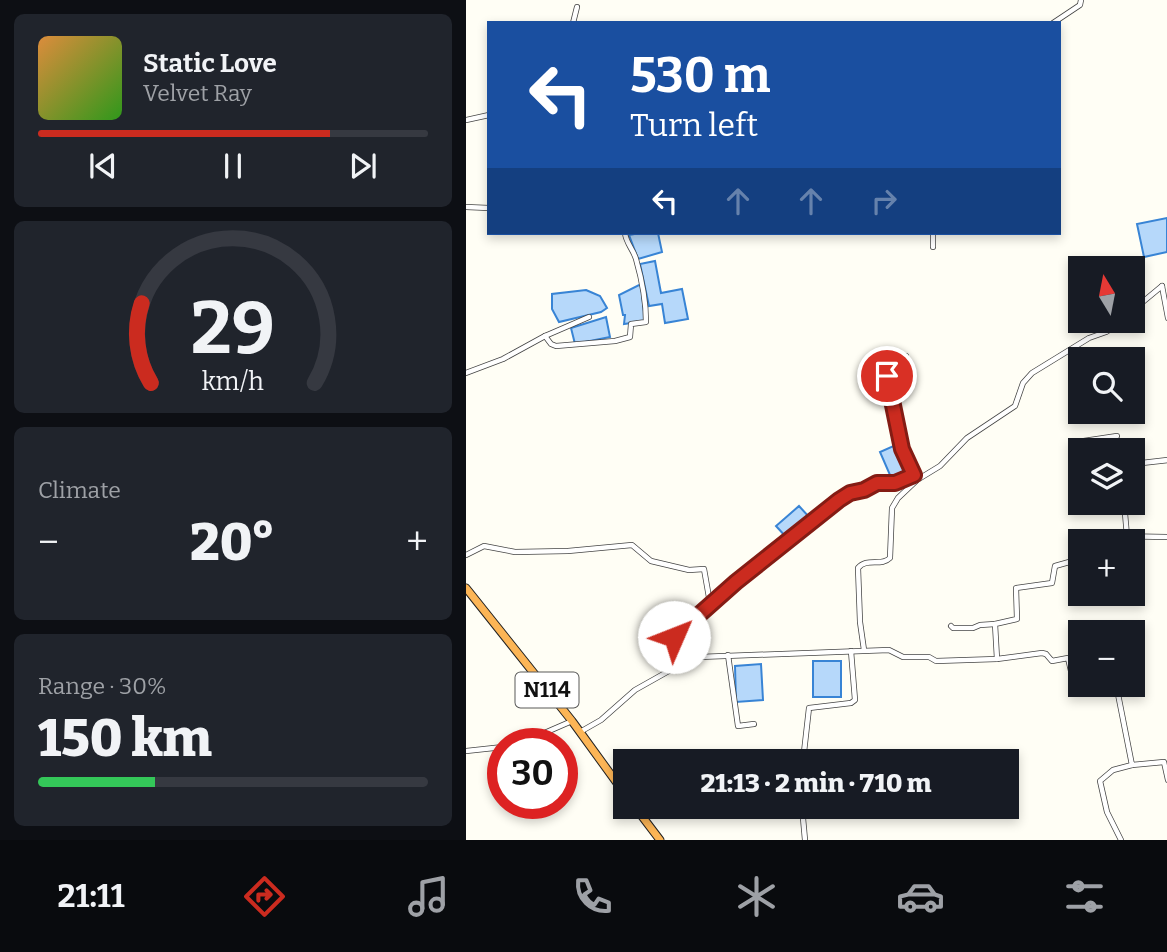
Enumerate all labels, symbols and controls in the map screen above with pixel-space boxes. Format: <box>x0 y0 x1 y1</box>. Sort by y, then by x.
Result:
text: 530 m <box>630 46 770 105</box>
text: Static Love <box>143 48 277 79</box>
icon: left <box>515 49 606 140</box>
text: Velvet Ray <box>143 79 252 107</box>
text: Turn left <box>630 106 758 144</box>
icon: previous <box>84 147 122 185</box>
icon: pause <box>214 147 252 185</box>
icon: next <box>344 147 382 185</box>
icon: left <box>646 182 684 220</box>
icon: ahead <box>719 182 757 220</box>
icon: ahead <box>792 182 830 220</box>
icon: right <box>865 182 903 220</box>
north arrow <box>1068 256 1145 332</box>
map controls <box>1068 256 1145 697</box>
text: 29 <box>191 285 275 372</box>
pin <box>857 346 917 406</box>
button: search <box>1068 347 1145 424</box>
icon: arrive <box>868 357 906 395</box>
text: km/h <box>202 367 264 397</box>
button: layers <box>1068 438 1145 515</box>
text: Climate <box>38 476 121 504</box>
text: 20° <box>190 511 275 574</box>
text: − <box>38 519 59 565</box>
text: + <box>406 519 428 565</box>
button: + <box>1068 529 1145 606</box>
position arrow <box>637 600 711 674</box>
button: − <box>1068 620 1145 697</box>
text: Range · 30% <box>38 672 166 700</box>
road number: N114 <box>516 672 578 708</box>
text: 150 km <box>38 707 212 770</box>
speed limit sign: 30 <box>487 728 578 819</box>
text: 21:13 · 2 min · 710 m <box>700 768 932 799</box>
icon: directions <box>240 872 289 921</box>
icon: music <box>404 872 453 921</box>
icon: phone <box>568 872 617 921</box>
icon: climate <box>732 872 781 921</box>
icon: car <box>896 872 945 921</box>
icon: filters <box>1060 872 1109 921</box>
text: 21:11 <box>58 877 125 915</box>

